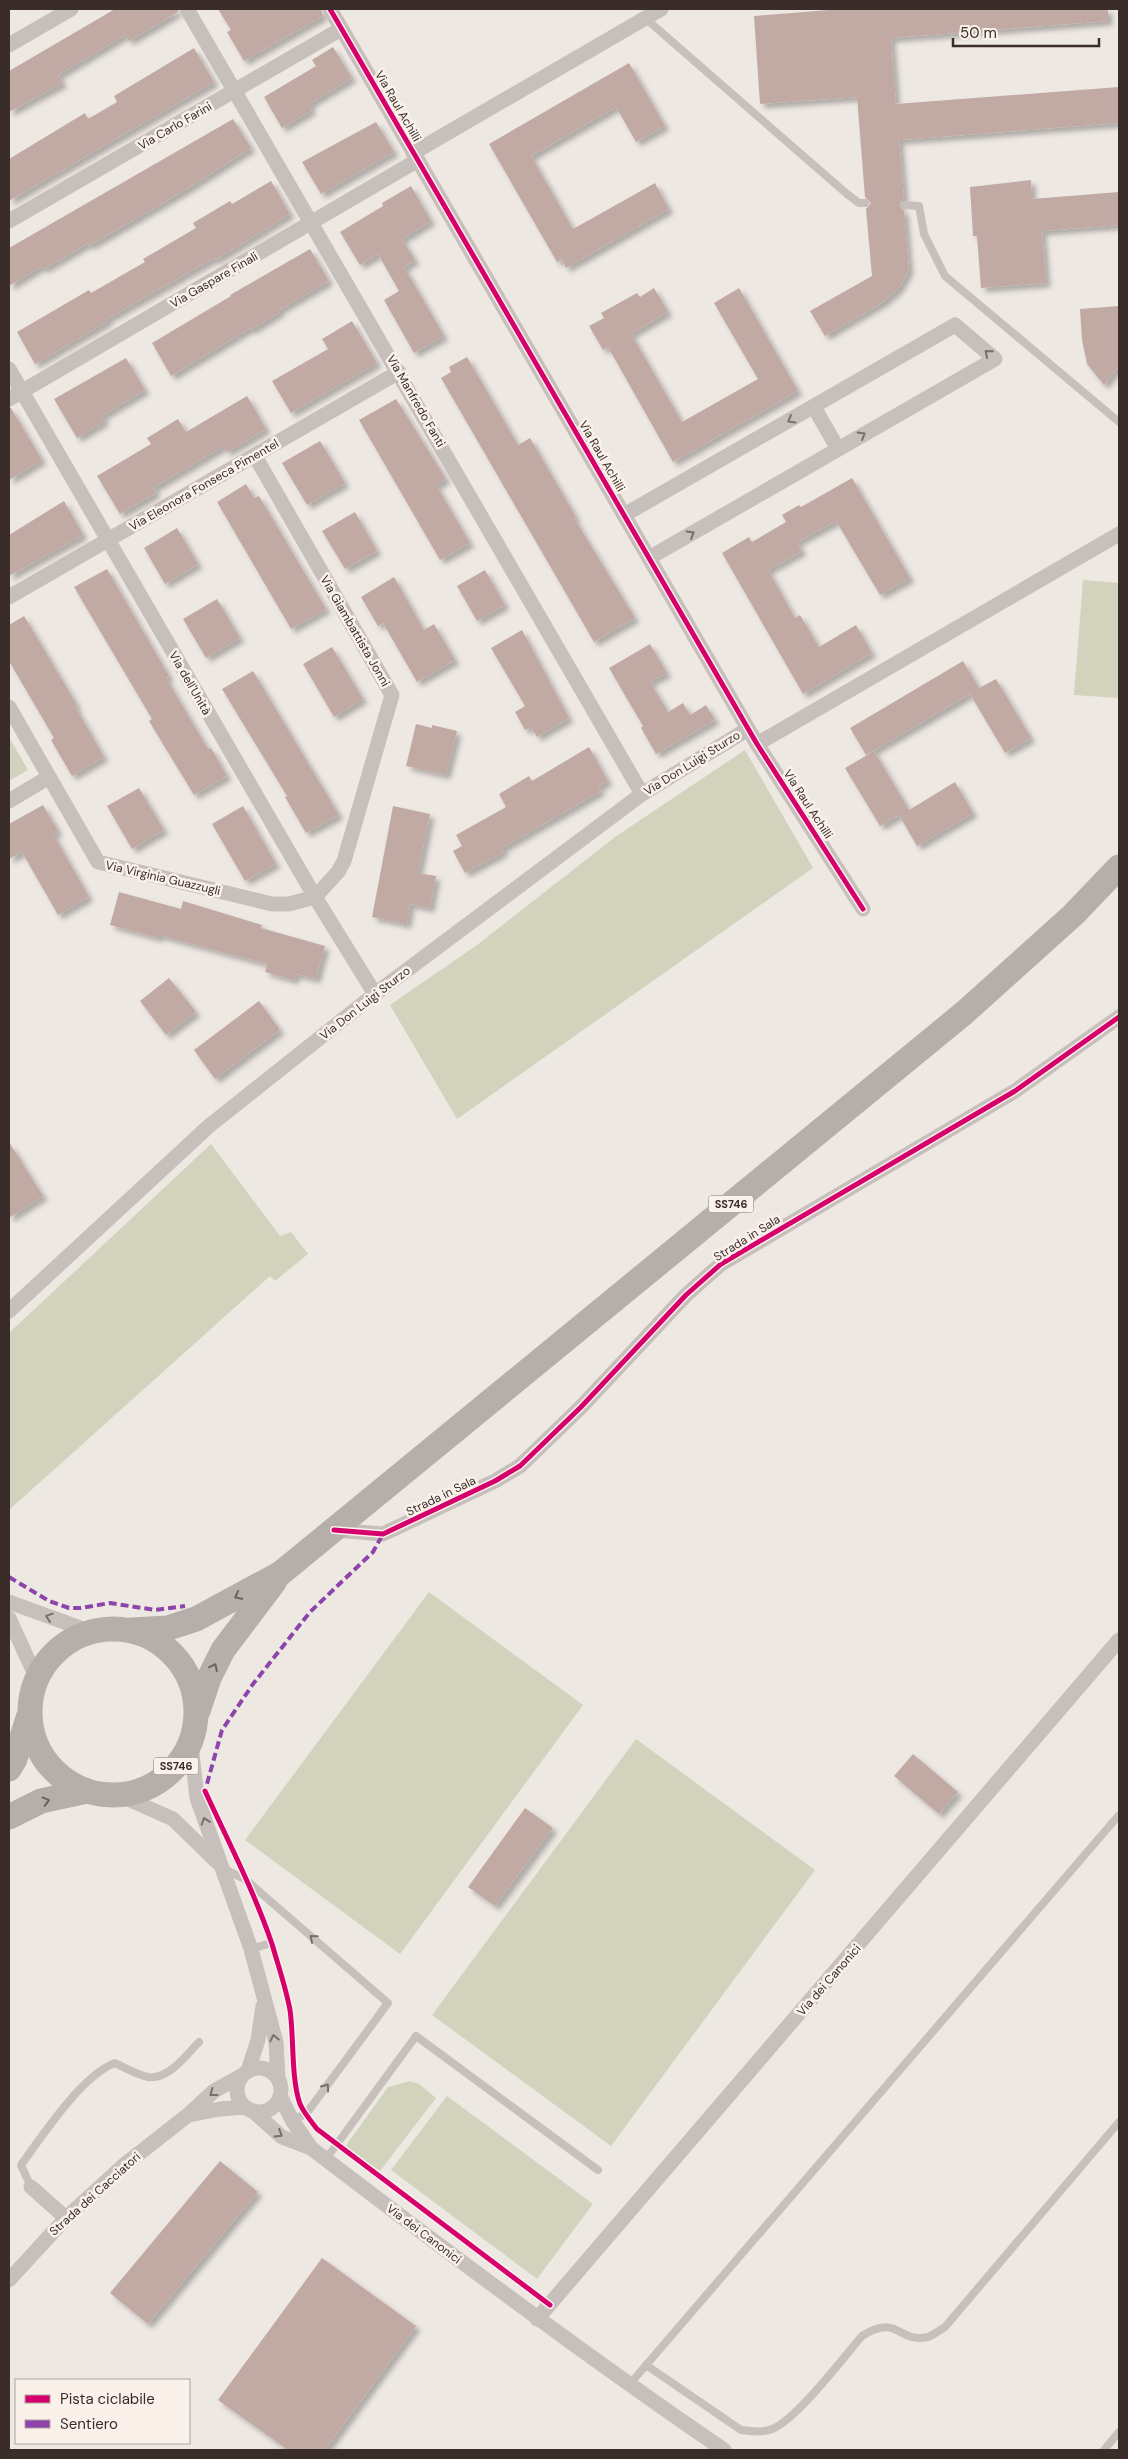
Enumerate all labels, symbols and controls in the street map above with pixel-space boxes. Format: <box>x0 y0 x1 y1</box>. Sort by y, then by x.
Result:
scale bar <box>953 15 1099 47</box>
text: 50 m <box>960 23 997 43</box>
street label: Via Raul Achilli <box>371 68 425 144</box>
street label: Via Carlo Farini <box>135 98 215 154</box>
street label: Via Gaspare Finali <box>167 248 261 312</box>
one-way arrow <box>985 350 994 359</box>
street label: Via Manfredo Fanti <box>383 352 449 450</box>
one-way arrow <box>788 413 797 423</box>
street label: Via Raul Achilli <box>575 418 629 494</box>
one-way arrow <box>857 432 866 442</box>
street label: Via Eleonora Fonseca Pimentel <box>126 436 282 534</box>
one-way arrow <box>686 530 695 540</box>
street label: Via Giambattista Jonni <box>317 572 393 690</box>
street label: Via dell'Unità <box>165 648 215 718</box>
street label: Via Don Luigi Sturzo <box>641 727 743 799</box>
street label: Via Raul Achilli <box>780 766 836 842</box>
street label: Via Virginia Guazzugli <box>104 857 222 899</box>
street label: Via Don Luigi Sturzo <box>317 963 413 1043</box>
road number: SS746 <box>708 1196 754 1212</box>
street label: Strada in Sala <box>711 1211 783 1265</box>
street label: Strada in Sala <box>404 1472 478 1520</box>
one-way arrow <box>234 1590 243 1600</box>
one-way arrow <box>45 1613 53 1623</box>
one-way arrow <box>208 1664 218 1673</box>
road number: SS746 <box>154 1758 198 1774</box>
one-way arrow <box>42 1796 50 1806</box>
one-way arrow <box>201 1817 211 1825</box>
one-way arrow <box>309 1934 318 1943</box>
street label: Via dei Canonici <box>794 1941 865 2019</box>
one-way arrow <box>269 2033 280 2042</box>
one-way arrow <box>320 2083 329 2093</box>
one-way arrow <box>210 2088 219 2096</box>
one-way arrow <box>273 2128 283 2137</box>
street label: Strada dei Cacciatori <box>46 2149 144 2239</box>
street label: Via dei Canonici <box>383 2201 465 2267</box>
legend <box>15 2379 190 2444</box>
text: Pista ciclabile <box>60 2389 155 2409</box>
text: Sentiero <box>60 2414 118 2434</box>

